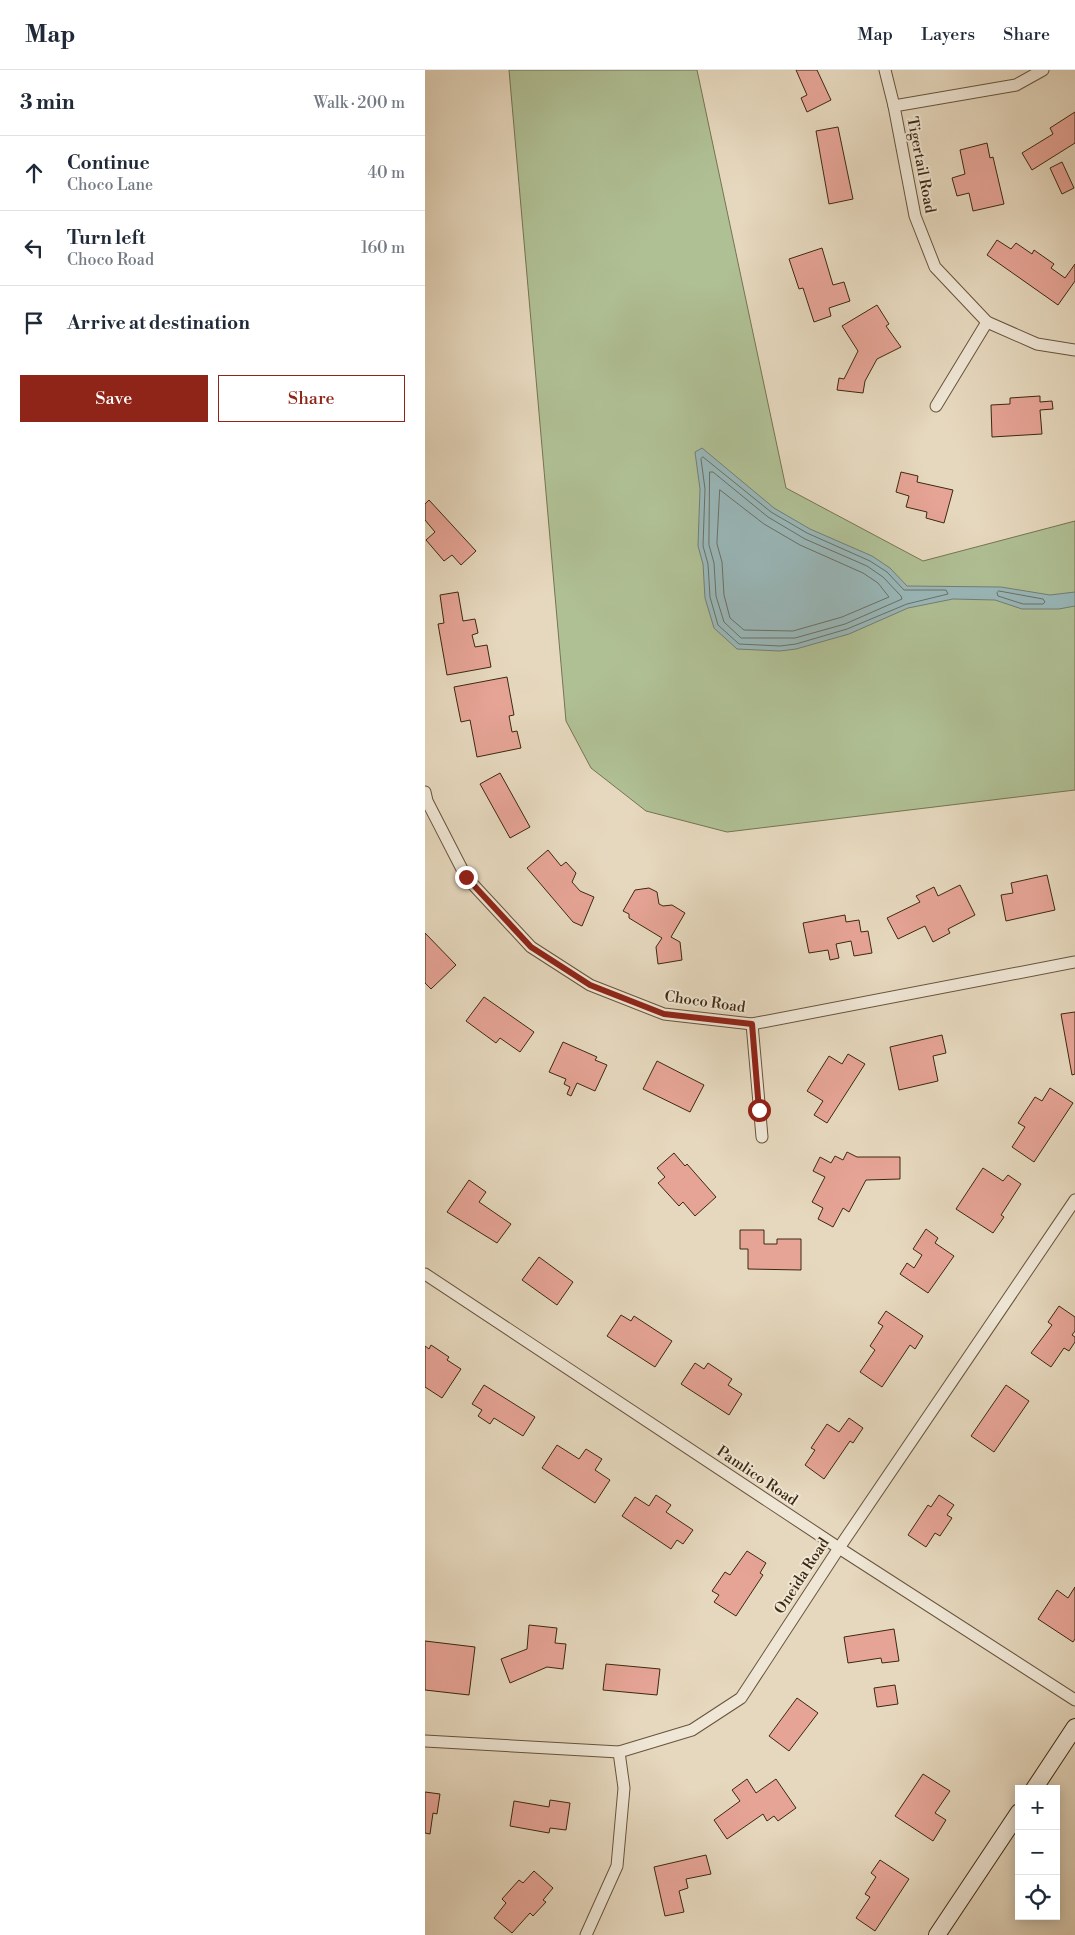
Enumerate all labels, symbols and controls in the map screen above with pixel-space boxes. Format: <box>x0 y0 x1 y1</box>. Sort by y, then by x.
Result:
text: Map <box>25 20 75 50</box>
text: Map <box>858 23 893 46</box>
text: Layers <box>921 23 975 46</box>
text: Share <box>1003 23 1050 46</box>
text: 3 min <box>20 90 75 116</box>
text: Walk · 200 m <box>313 93 405 113</box>
street label: Tigertail Road <box>902 115 940 215</box>
text: Continue <box>67 151 150 175</box>
icon: ahead <box>20 159 48 187</box>
text: 40 m <box>368 163 405 183</box>
text: Choco Lane <box>67 175 153 195</box>
text: Turn left <box>67 226 146 250</box>
icon: left <box>20 234 48 262</box>
text: 160 m <box>361 238 405 258</box>
text: Choco Road <box>67 250 154 270</box>
icon: arrive <box>20 309 48 337</box>
text: Arrive at destination <box>67 311 250 335</box>
button: Save <box>20 375 208 422</box>
button: Share <box>218 375 405 422</box>
route end <box>455 866 478 889</box>
street label: Choco Road <box>663 987 747 1017</box>
route start <box>748 1099 771 1122</box>
street label: Pamlico Road <box>713 1442 801 1510</box>
street label: Oneida Road <box>770 1534 834 1618</box>
map controls <box>1015 1785 1060 1920</box>
button: + <box>1015 1785 1060 1830</box>
button: − <box>1015 1830 1060 1875</box>
button: locate <box>1015 1875 1060 1920</box>

